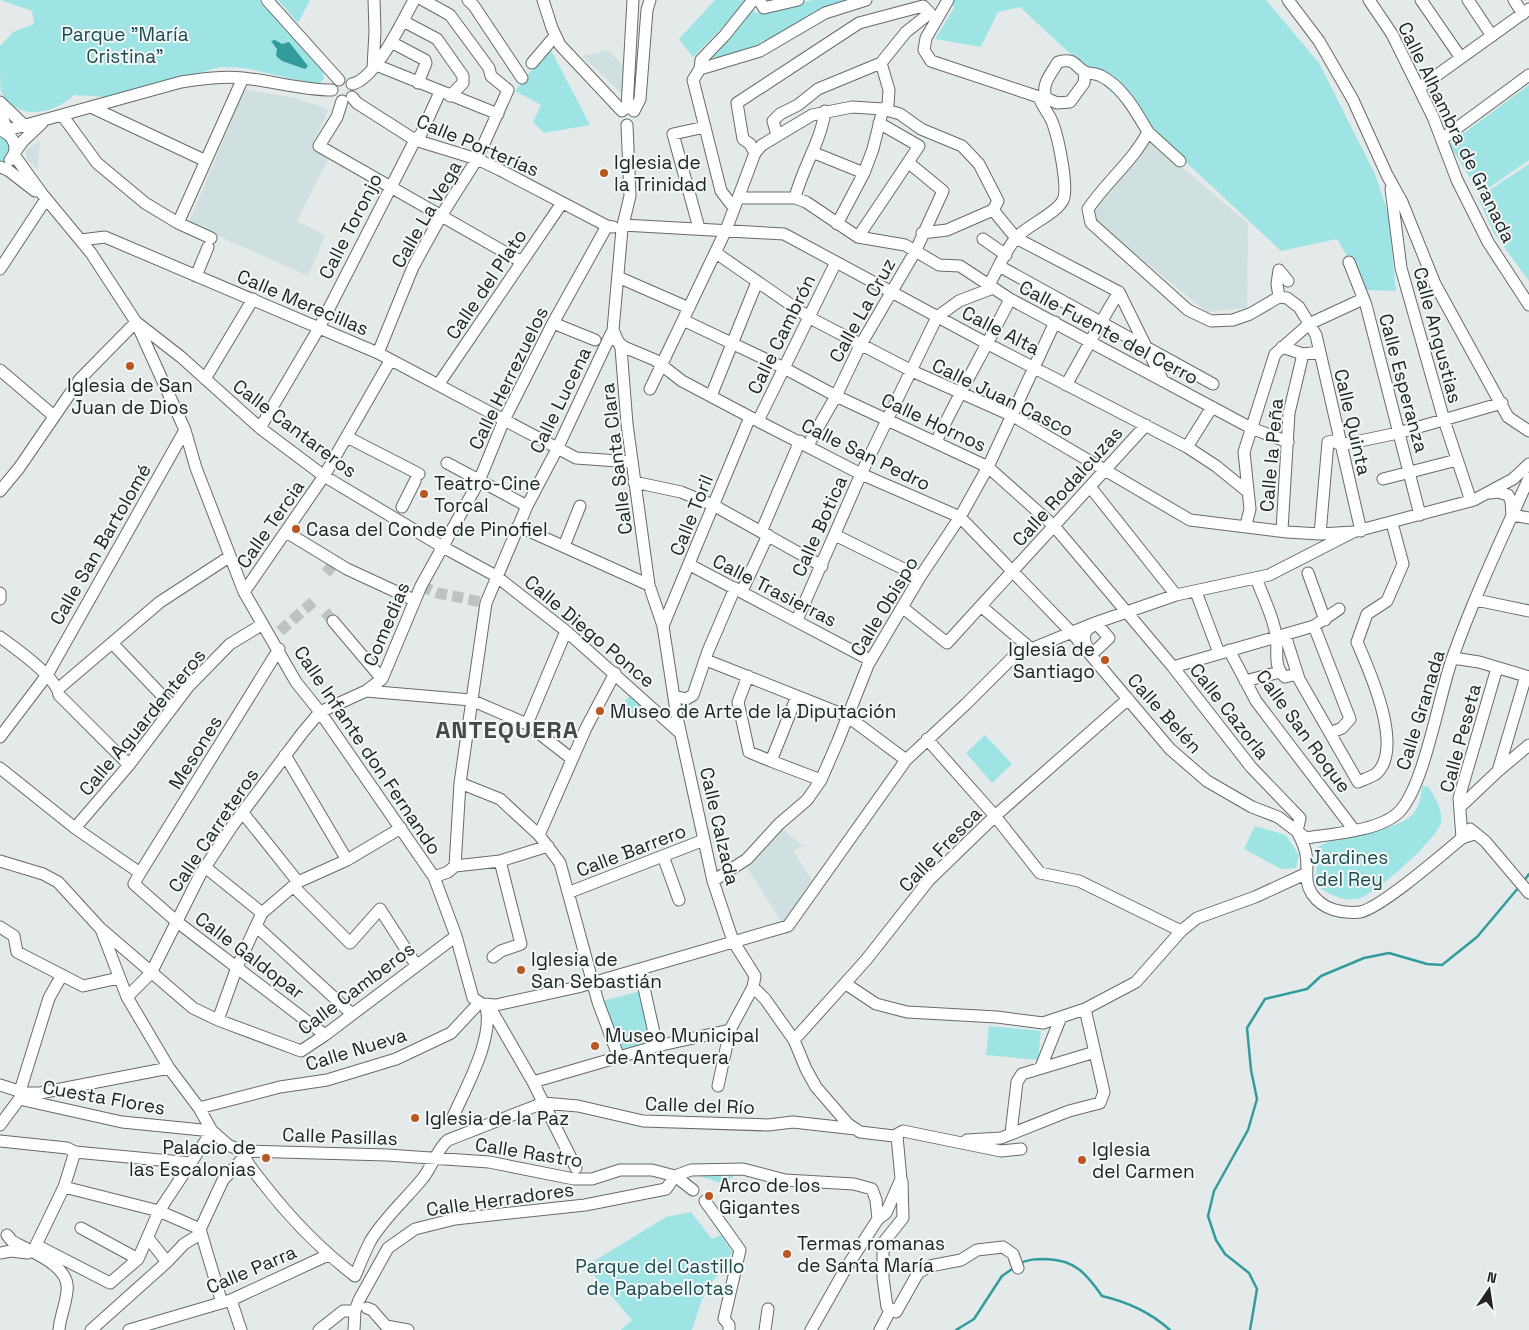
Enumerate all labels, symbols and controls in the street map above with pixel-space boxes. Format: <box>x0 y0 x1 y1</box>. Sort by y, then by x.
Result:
street label: Calle Alhambra de Granada <box>1392 18 1521 247</box>
park label: Parque "María Cristina" <box>61 22 189 69</box>
street label: Calle Porterías <box>413 108 543 183</box>
place label: Iglesia de la Trinidad <box>614 150 707 197</box>
street label: Calle La Vega <box>386 156 467 272</box>
marker: Iglesia de la Trinidad <box>598 167 610 179</box>
street label: Calle Toronjo <box>313 169 388 283</box>
street label: Calle del Plato <box>440 224 533 344</box>
street label: Calle La Cruz <box>823 254 901 367</box>
street label: Calle Merecillas <box>233 264 372 341</box>
street label: Calle Angustias <box>1407 264 1468 406</box>
street label: Calle Cambrón <box>742 270 821 398</box>
street label: Calle Fuente del Cerro <box>1015 275 1203 390</box>
street label: Calle Alta <box>957 300 1044 361</box>
street label: Calle Herrezuelos <box>463 302 554 454</box>
street label: Calle Esperanza <box>1373 311 1434 455</box>
street label: Calle Lucena <box>524 343 597 458</box>
street label: Calle Juan Casco <box>928 352 1078 443</box>
marker: Iglesia de San Juan de Dios <box>124 360 136 372</box>
street label: Calle Quinta <box>1328 366 1377 478</box>
place label: Iglesia de San Juan de Dios <box>67 373 193 420</box>
street label: Calle Cantareros <box>228 373 362 483</box>
street label: Calle Santa Clara <box>595 382 638 536</box>
street label: Calle Hornos <box>877 387 990 458</box>
street label: Calle la Peña <box>1254 397 1289 513</box>
street label: Calle San Pedro <box>797 412 935 497</box>
street label: Calle Rodalcuzas <box>1007 421 1128 552</box>
street label: Calle San Bartolomé <box>44 459 157 629</box>
place label: Teatro-Cine Torcal <box>434 471 541 518</box>
street label: Calle Toril <box>664 471 719 560</box>
street label: Calle Botica <box>786 472 853 581</box>
street label: Calle Tercia <box>231 475 310 573</box>
marker: Teatro-Cine Torcal <box>418 488 430 500</box>
place label: Casa del Conde de Pinofiel <box>306 517 548 542</box>
marker: Casa del Conde de Pinofiel <box>290 523 302 535</box>
street label: Calle Trasierras <box>708 548 841 633</box>
street label: Calle Obispo <box>845 552 924 661</box>
street label: Calle Diego Ponce <box>519 569 660 693</box>
street label: Comedias <box>358 578 415 670</box>
place label: Iglesia de Santiago <box>1008 637 1095 684</box>
street label: Calle Infante don Fernando <box>288 641 447 860</box>
street label: Calle Aguardenteros <box>73 643 211 801</box>
street label: Calle Granada <box>1390 647 1451 773</box>
marker: Iglesia de Santiago <box>1099 654 1111 666</box>
street label: Calle Cazorla <box>1184 658 1275 765</box>
street label: Calle San Roque <box>1250 665 1357 798</box>
street label: Calle Belén <box>1122 668 1207 759</box>
street label: Calle Peseta <box>1434 681 1487 795</box>
place label: Museo de Arte de la Diputación <box>610 699 896 724</box>
marker: Museo de Arte de la Diputación <box>594 705 606 717</box>
street label: Mesones <box>163 711 228 794</box>
district label: ANTEQUERA <box>435 714 579 745</box>
street label: Calle Carreteros <box>163 763 264 897</box>
street label: Calle Calzada <box>694 765 745 887</box>
street label: Calle Fresca <box>893 801 987 897</box>
street label: Calle Barrero <box>573 818 690 883</box>
park label: Jardines del Rey <box>1310 845 1388 892</box>
street label: Calle Galdopar <box>190 906 310 1005</box>
street label: Calle Camberos <box>293 936 420 1041</box>
place label: Iglesia de San Sebastián <box>531 947 662 994</box>
marker: Iglesia de San Sebastián <box>515 964 527 976</box>
street label: Calle Nueva <box>303 1022 410 1077</box>
place label: Museo Municipal de Antequera <box>605 1023 759 1070</box>
marker: Museo Municipal de Antequera <box>589 1040 601 1052</box>
street label: Cuesta Flores <box>41 1074 167 1121</box>
street label: Calle del Río <box>645 1091 755 1120</box>
place label: Iglesia de la Paz <box>425 1106 569 1131</box>
marker: Iglesia de la Paz <box>409 1112 421 1124</box>
street label: Calle Pasillas <box>282 1122 398 1151</box>
street label: Calle Rastro <box>473 1132 584 1173</box>
place label: Palacio de las Escalonias <box>129 1135 256 1182</box>
place label: Iglesia del Carmen <box>1092 1137 1195 1184</box>
marker: Palacio de las Escalonias <box>260 1152 272 1164</box>
marker: Iglesia del Carmen <box>1076 1154 1088 1166</box>
place label: Arco de los Gigantes <box>719 1173 821 1220</box>
street label: Calle Herradores <box>425 1177 576 1222</box>
marker: Arco de los Gigantes <box>703 1190 715 1202</box>
place label: Termas romanas de Santa María <box>797 1231 945 1278</box>
street label: Calle Parra <box>202 1239 300 1300</box>
marker: Termas romanas de Santa María <box>781 1248 793 1260</box>
park label: Parque del Castillo de Papabellotas <box>575 1254 745 1301</box>
north arrow <box>1464 1265 1514 1315</box>
text: N <box>1485 1268 1499 1287</box>

